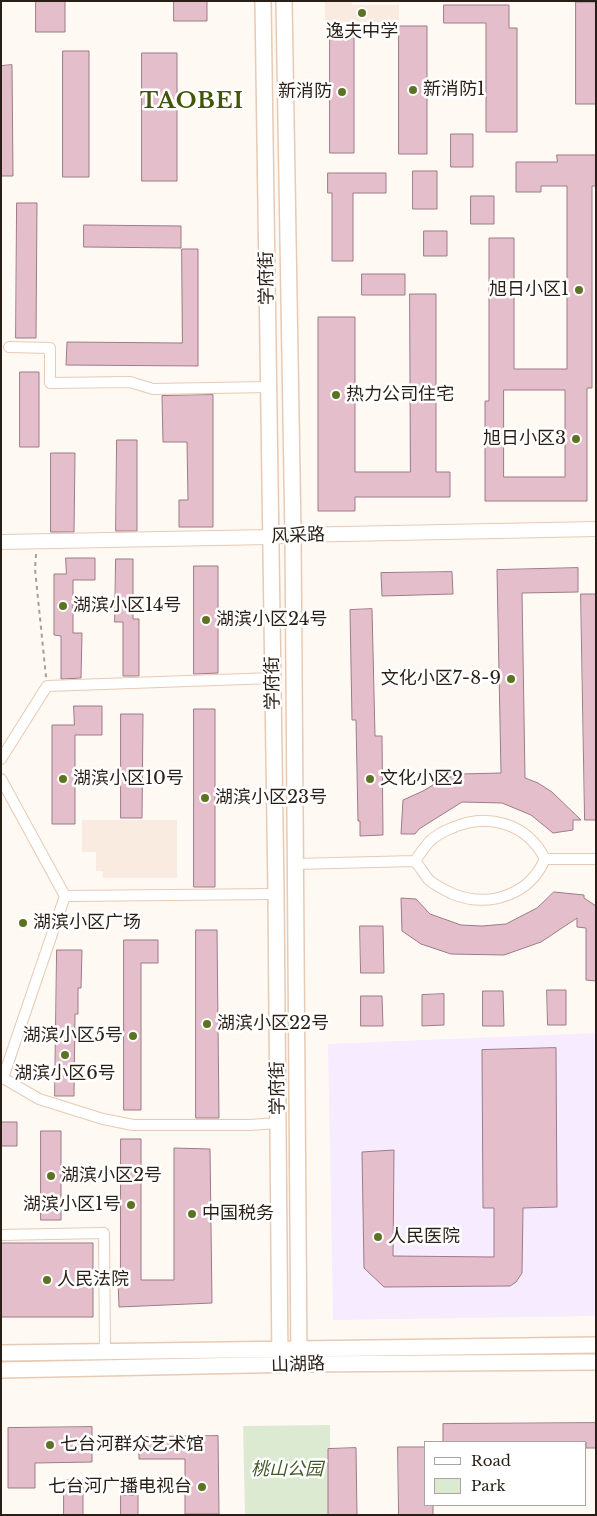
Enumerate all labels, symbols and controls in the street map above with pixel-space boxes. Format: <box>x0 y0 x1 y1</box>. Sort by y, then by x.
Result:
marker: 逸夫中学 <box>356 7 368 19</box>
place label: 逸夫中学 <box>326 21 398 43</box>
place label: 新消防1 <box>423 79 485 101</box>
place label: 新消防 <box>278 81 332 103</box>
marker: 新消防1 <box>407 84 419 96</box>
marker: 新消防 <box>336 86 348 98</box>
district label: TAOBEI <box>139 89 245 115</box>
street label: 学府街 <box>256 251 278 305</box>
place label: 旭日小区1 <box>489 279 569 301</box>
marker: 旭日小区1 <box>573 284 585 296</box>
place label: 热力公司住宅 <box>346 384 454 406</box>
marker: 热力公司住宅 <box>330 389 342 401</box>
place label: 旭日小区3 <box>483 428 566 450</box>
marker: 旭日小区3 <box>570 433 582 445</box>
street label: 风采路 <box>271 524 325 548</box>
place label: 湖滨小区14号 <box>73 595 182 617</box>
marker: 湖滨小区14号 <box>57 600 69 612</box>
place label: 湖滨小区24号 <box>216 609 328 631</box>
marker: 湖滨小区24号 <box>200 614 212 626</box>
street label: 学府街 <box>262 656 284 710</box>
place label: 文化小区7-8-9 <box>381 668 501 690</box>
marker: 文化小区7-8-9 <box>505 673 517 685</box>
place label: 湖滨小区10号 <box>73 768 184 790</box>
place label: 文化小区2 <box>380 768 463 790</box>
marker: 湖滨小区10号 <box>57 773 69 785</box>
marker: 文化小区2 <box>364 773 376 785</box>
place label: 湖滨小区23号 <box>215 787 327 809</box>
marker: 湖滨小区23号 <box>199 792 211 804</box>
place label: 湖滨小区广场 <box>33 912 141 934</box>
marker: 湖滨小区广场 <box>17 917 29 929</box>
place label: 湖滨小区22号 <box>217 1013 329 1035</box>
marker: 湖滨小区22号 <box>201 1018 213 1030</box>
place label: 湖滨小区5号 <box>23 1025 123 1047</box>
marker: 湖滨小区5号 <box>127 1030 139 1042</box>
marker: 湖滨小区6号 <box>59 1049 71 1061</box>
street label: 学府街 <box>267 1061 289 1115</box>
place label: 湖滨小区6号 <box>14 1063 116 1085</box>
place label: 湖滨小区2号 <box>61 1165 162 1187</box>
marker: 湖滨小区2号 <box>45 1170 57 1182</box>
place label: 湖滨小区1号 <box>23 1194 121 1216</box>
marker: 湖滨小区1号 <box>125 1199 137 1211</box>
place label: 中国税务 <box>202 1203 274 1225</box>
marker: 中国税务 <box>186 1208 198 1220</box>
place label: 人民医院 <box>388 1226 460 1248</box>
marker: 人民医院 <box>372 1231 384 1243</box>
place label: 人民法院 <box>57 1269 129 1291</box>
marker: 人民法院 <box>41 1274 53 1286</box>
street label: 山湖路 <box>271 1353 325 1377</box>
place label: 七台河群众艺术馆 <box>60 1434 204 1456</box>
marker: 七台河群众艺术馆 <box>44 1439 56 1451</box>
legend <box>424 1441 587 1506</box>
text: Road <box>471 1451 511 1470</box>
park label: 桃山公园 <box>251 1459 323 1481</box>
place label: 七台河广播电视台 <box>48 1476 192 1498</box>
text: Park <box>471 1476 506 1495</box>
marker: 七台河广播电视台 <box>196 1481 208 1493</box>

